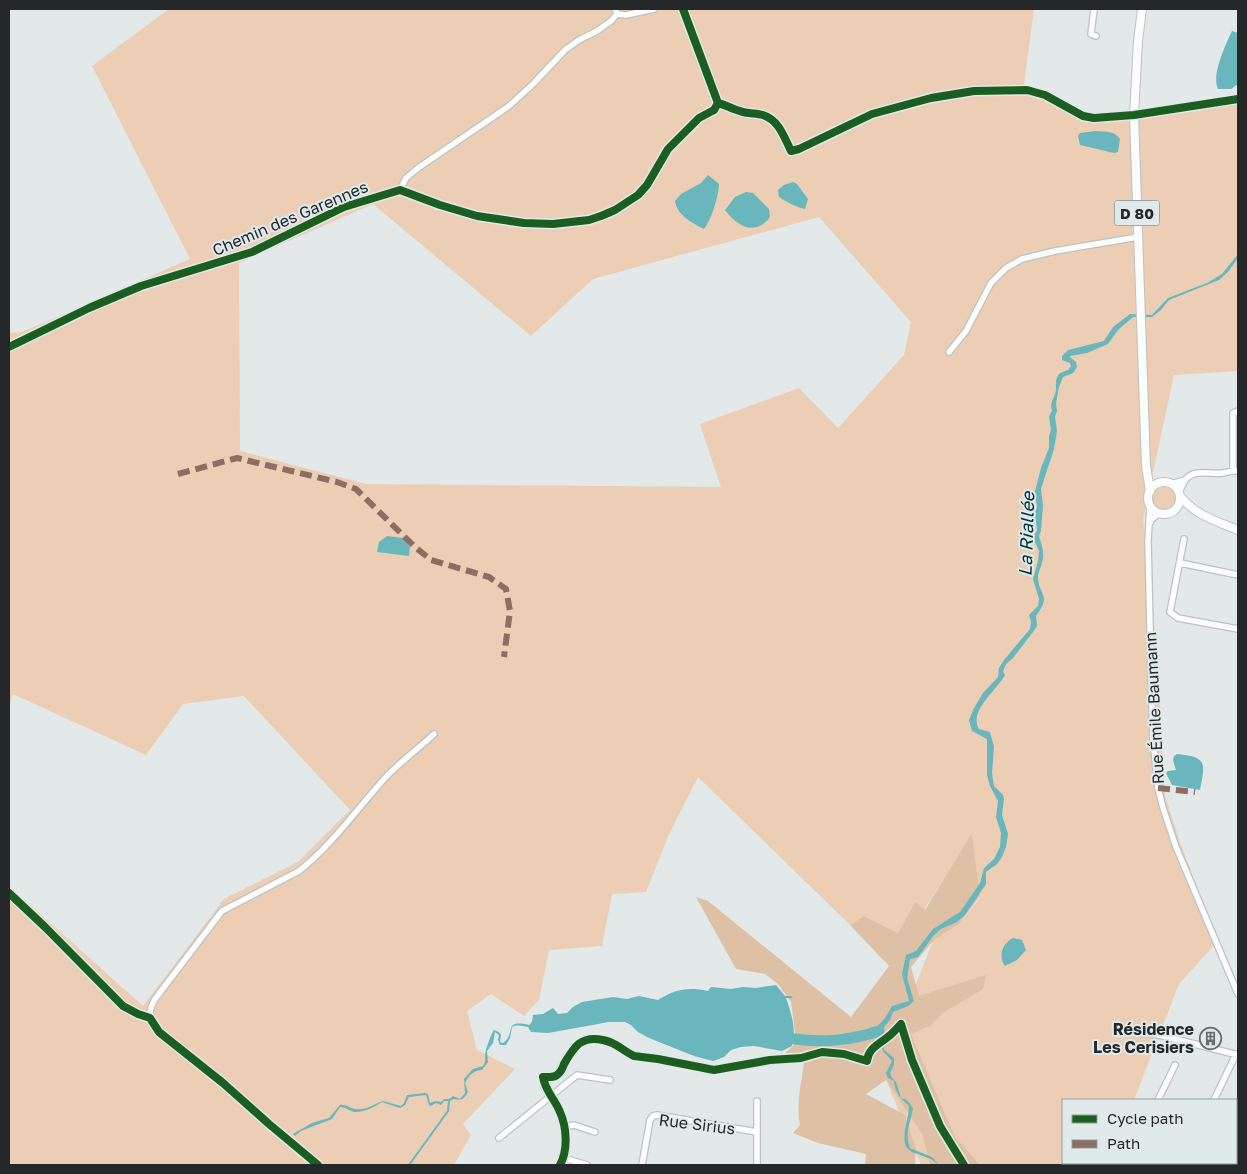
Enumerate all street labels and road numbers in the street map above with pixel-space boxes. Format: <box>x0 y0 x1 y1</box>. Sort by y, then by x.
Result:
street label: Chemin des Garennes <box>209 176 371 260</box>
road number: D 80 <box>1114 200 1160 226</box>
street label: Rue Émile Baumann <box>1140 631 1168 785</box>
street label: Rue Sirius <box>658 1109 736 1139</box>

